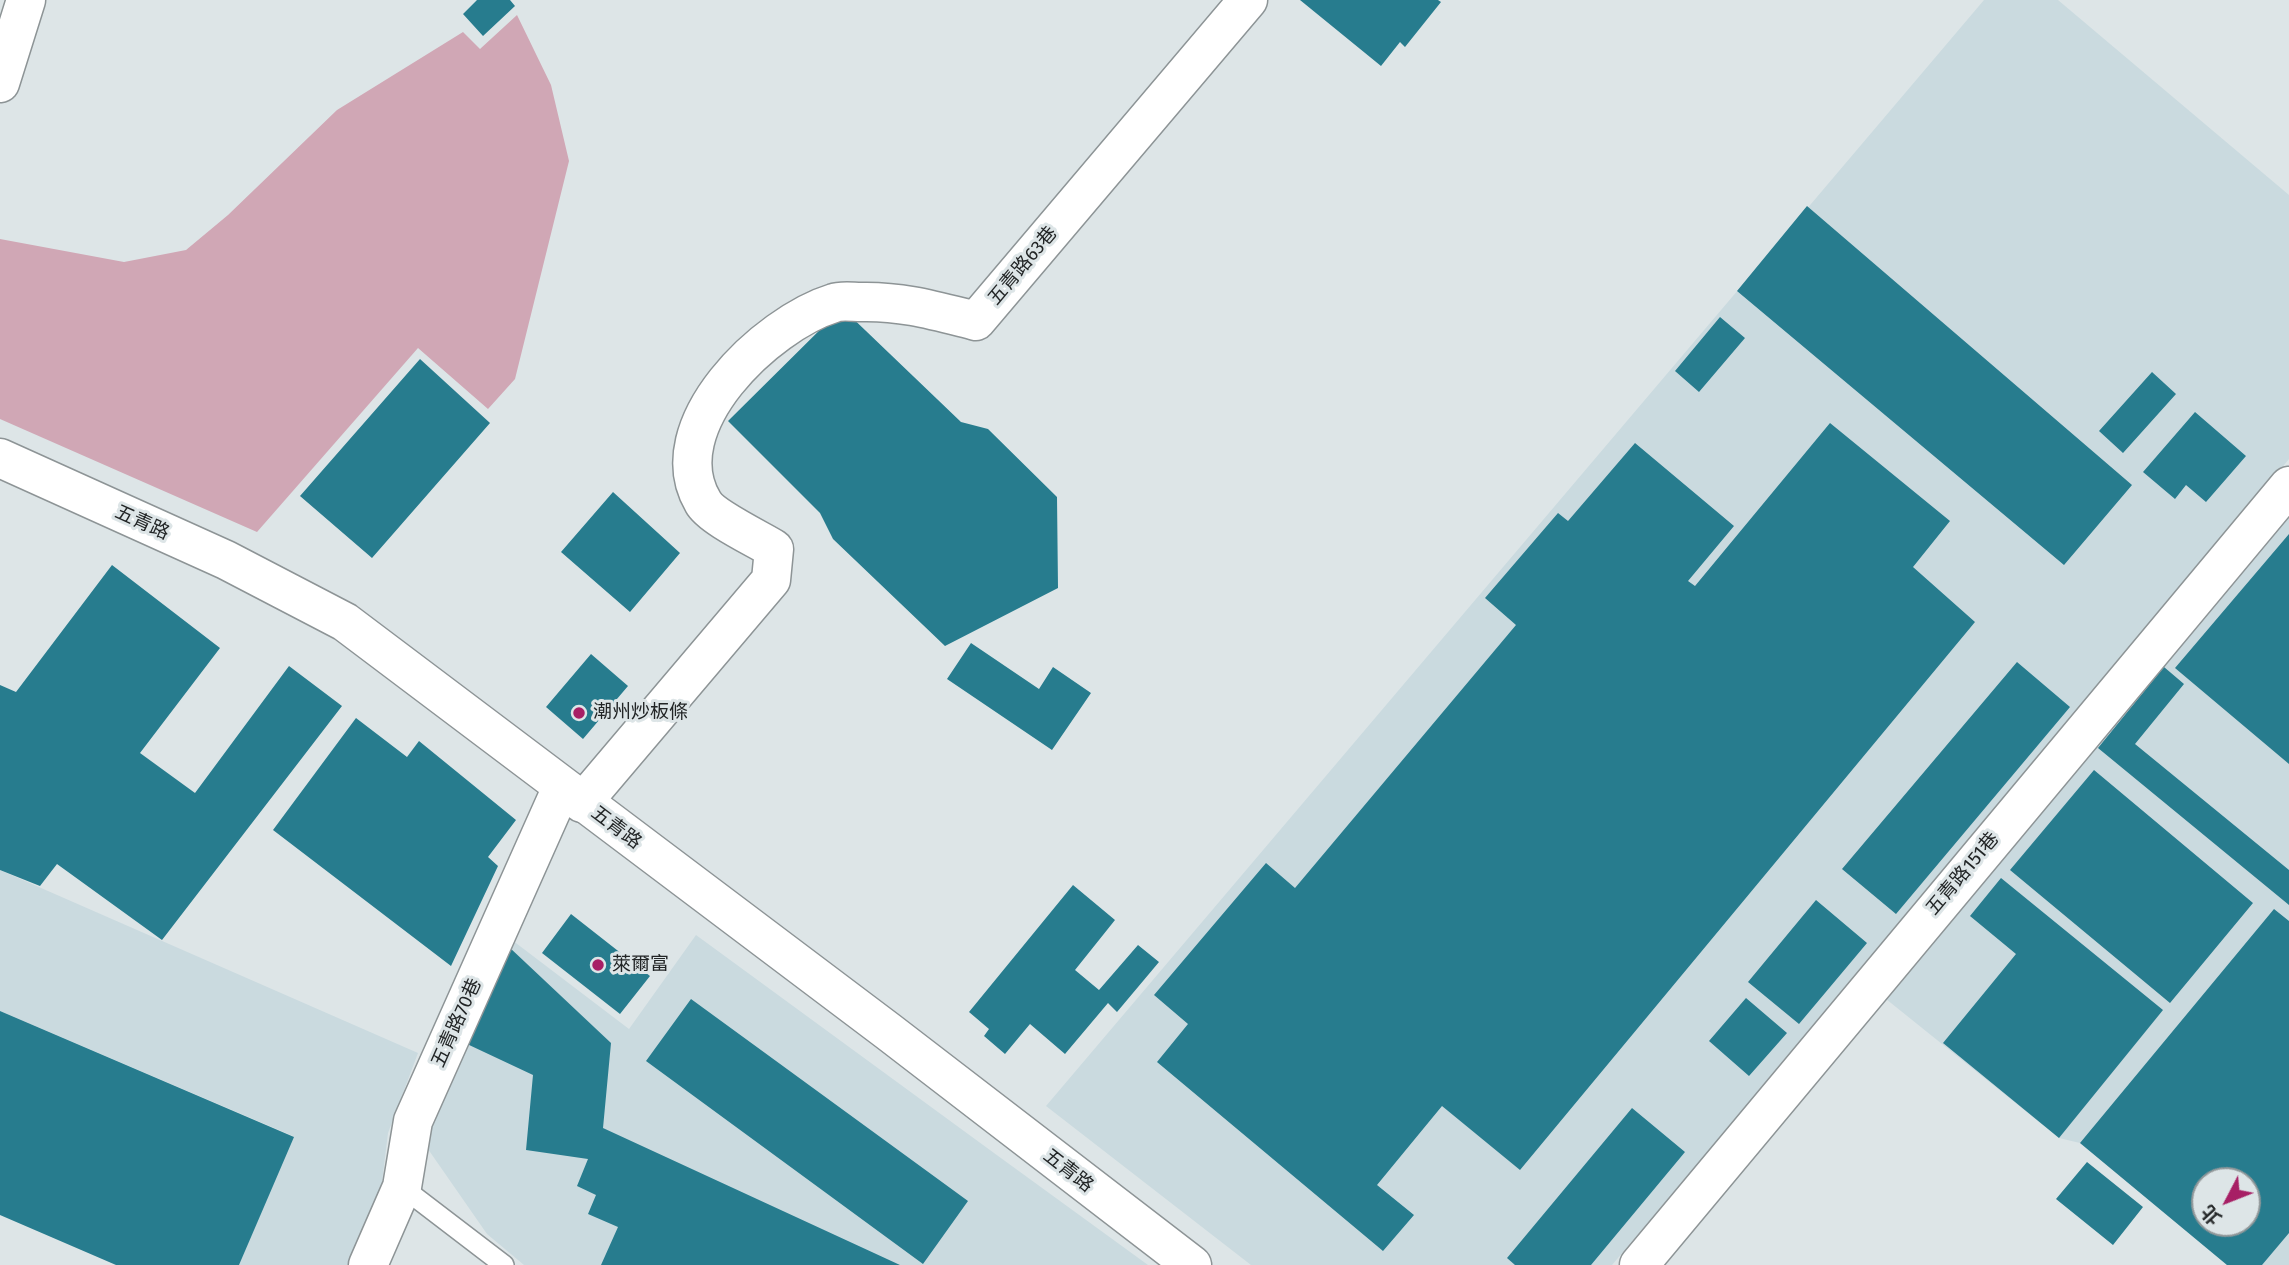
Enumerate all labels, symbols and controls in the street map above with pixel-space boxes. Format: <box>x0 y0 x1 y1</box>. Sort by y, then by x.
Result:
street label: 五青路63巷 <box>984 222 1062 310</box>
street label: 五青路 <box>111 501 173 545</box>
place label: 潮州炒板條 <box>593 702 688 724</box>
marker: 潮州炒板條 <box>571 705 587 721</box>
street label: 五青路 <box>586 802 646 854</box>
street label: 五青路151巷 <box>1922 828 2004 920</box>
place label: 萊爾富 <box>612 954 669 976</box>
marker: 萊爾富 <box>590 957 606 973</box>
street label: 五青路70巷 <box>427 975 487 1071</box>
street label: 五青路 <box>1039 1144 1097 1198</box>
north arrow <box>2191 1167 2261 1237</box>
text: 北 <box>2197 1200 2226 1230</box>

